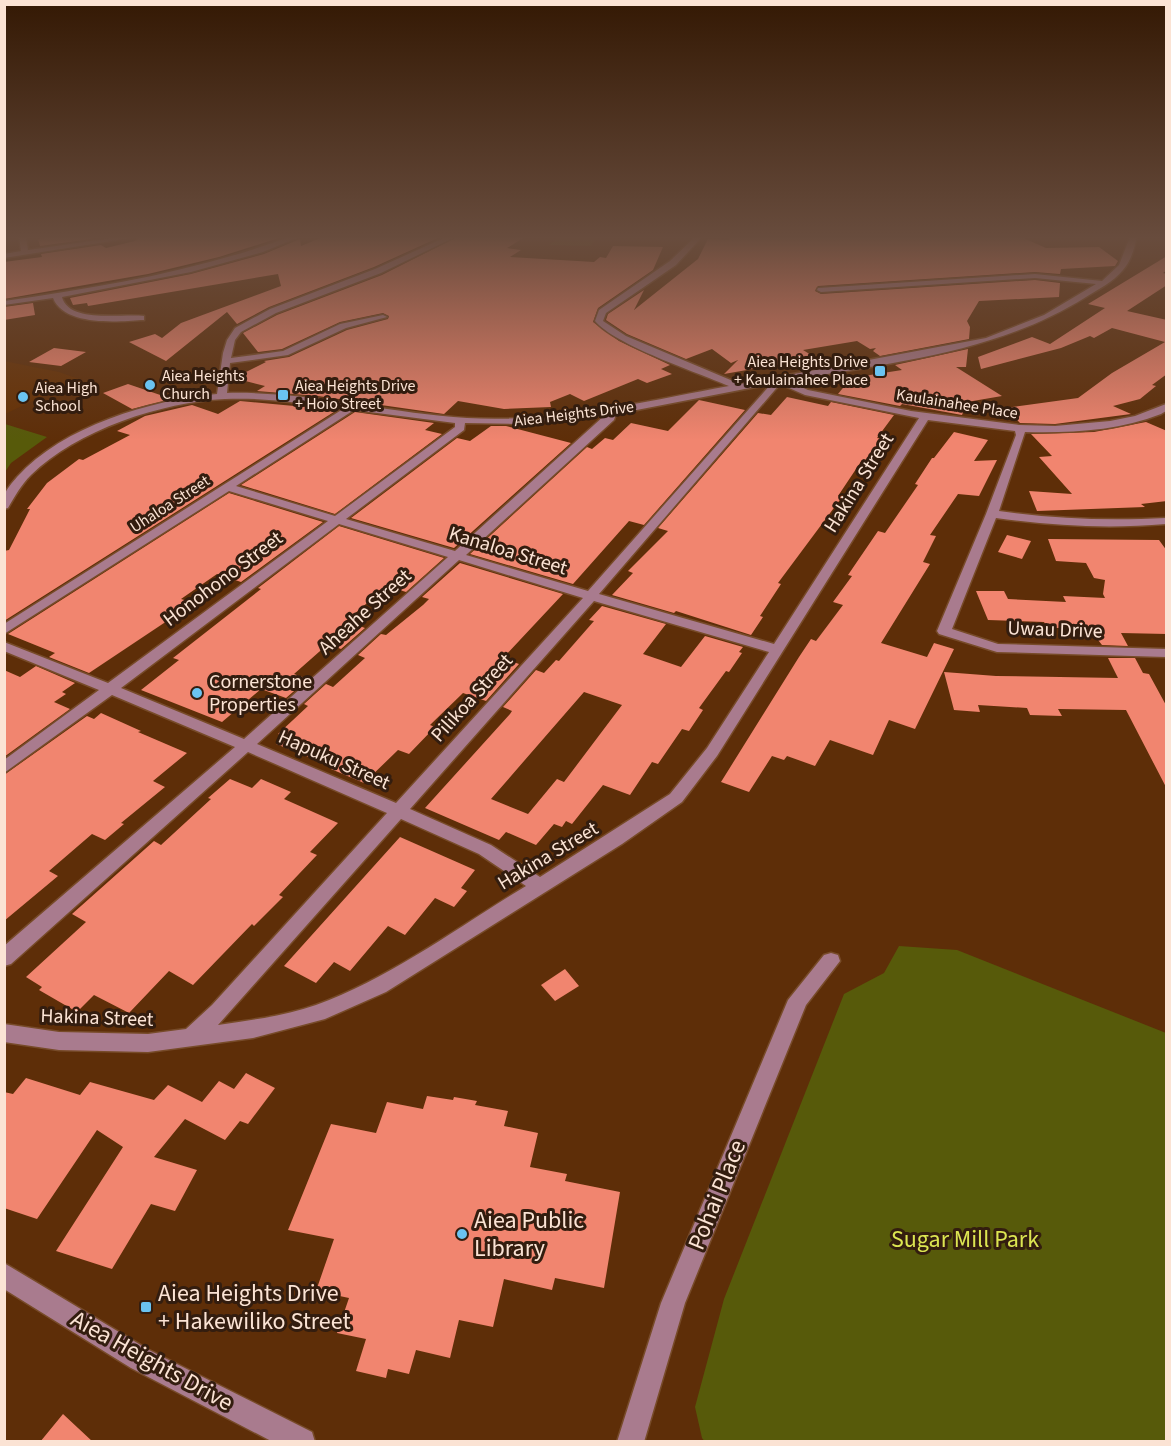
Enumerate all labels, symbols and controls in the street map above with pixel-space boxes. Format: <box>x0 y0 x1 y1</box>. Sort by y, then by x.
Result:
place label: Aiea Heights Drive + Kaulainahee Place <box>734 351 868 391</box>
marker: Aiea Heights Drive + Kaulainahee Place <box>873 364 887 378</box>
place label: Aiea Heights Church <box>162 365 245 405</box>
place label: Aiea Heights Drive + Hoio Street <box>295 375 416 415</box>
place label: Aiea High School <box>35 377 98 417</box>
marker: Aiea Heights Church <box>143 378 157 392</box>
street label: Kaulainahee Place <box>895 384 1019 424</box>
marker: Aiea Heights Drive + Hoio Street <box>276 388 290 402</box>
marker: Aiea High School <box>16 390 30 404</box>
street label: Aiea Heights Drive <box>513 396 635 432</box>
street label: Hakina Street <box>817 427 901 538</box>
street label: Uhaloa Street <box>126 470 215 538</box>
street label: Kanaloa Street <box>445 520 571 582</box>
street label: Honohono Street <box>157 525 289 633</box>
street label: Aheahe Street <box>312 563 418 661</box>
street label: Uwau Drive <box>1007 614 1103 646</box>
street label: Pilikoa Street <box>425 647 520 748</box>
place label: Cornerstone Properties <box>209 668 312 719</box>
marker: Cornerstone Properties <box>190 686 204 700</box>
street label: Hapuku Street <box>274 723 395 797</box>
street label: Hakina Street <box>492 815 604 897</box>
street label: Hakina Street <box>40 1002 154 1034</box>
street label: Pohai Place <box>679 1135 755 1255</box>
place label: Aiea Public Library <box>474 1203 584 1266</box>
park label: Sugar Mill Park <box>891 1222 1039 1257</box>
marker: Aiea Public Library <box>455 1227 469 1241</box>
place label: Aiea Heights Drive + Hakewiliko Street <box>158 1276 351 1339</box>
marker: Aiea Heights Drive + Hakewiliko Street <box>139 1300 153 1314</box>
street label: Aiea Heights Drive <box>64 1302 240 1420</box>

